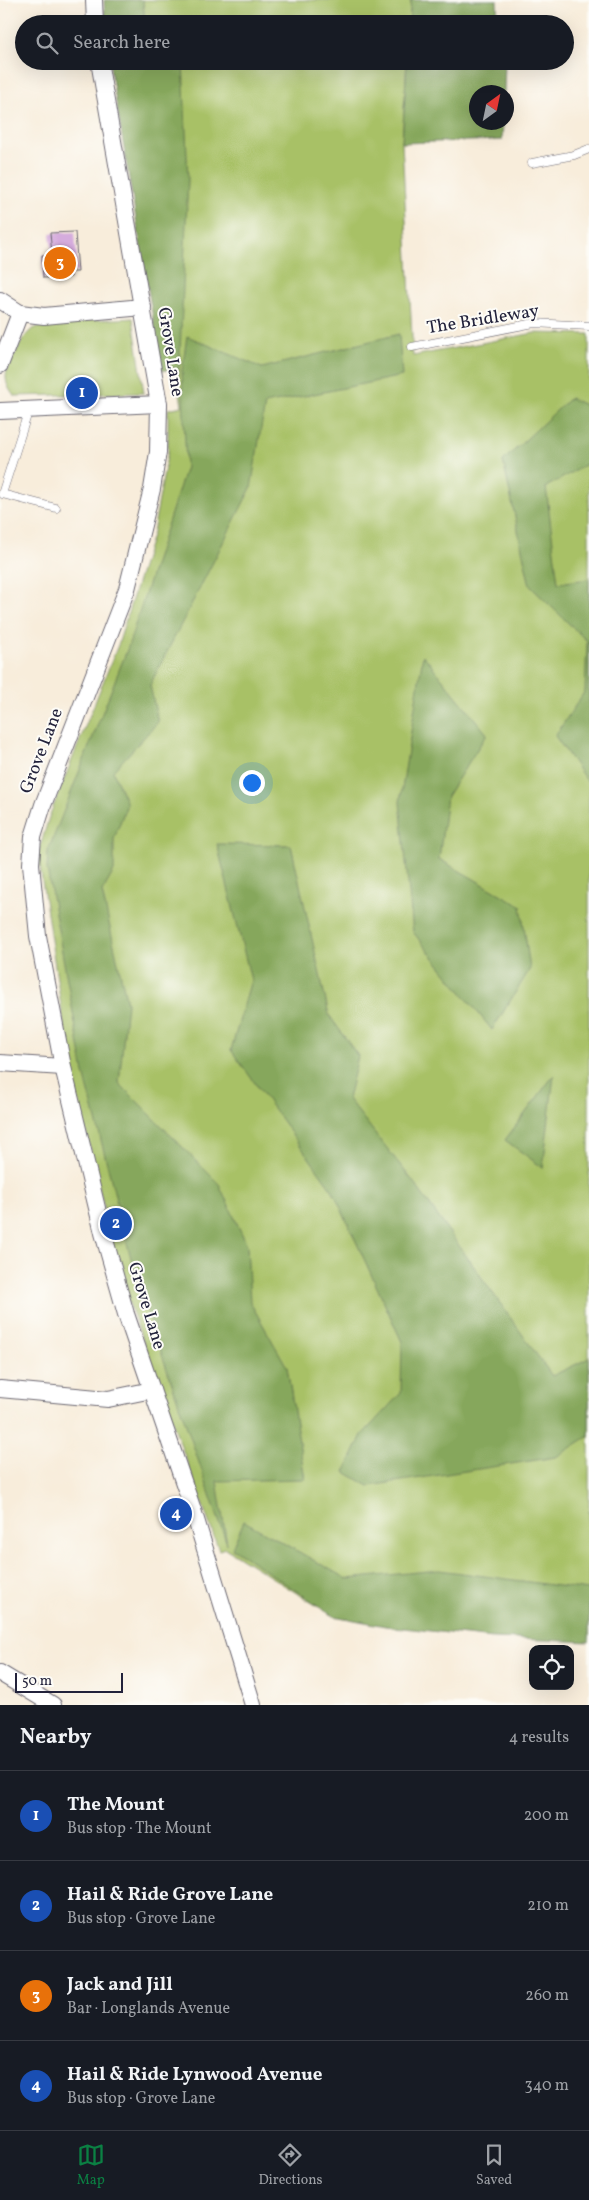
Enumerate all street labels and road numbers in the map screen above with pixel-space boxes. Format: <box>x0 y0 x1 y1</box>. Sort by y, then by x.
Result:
street label: The Bridleway <box>425 299 541 341</box>
street label: Grove Lane <box>151 306 189 398</box>
street label: Grove Lane <box>14 705 70 797</box>
street label: Grove Lane <box>121 1259 171 1353</box>

